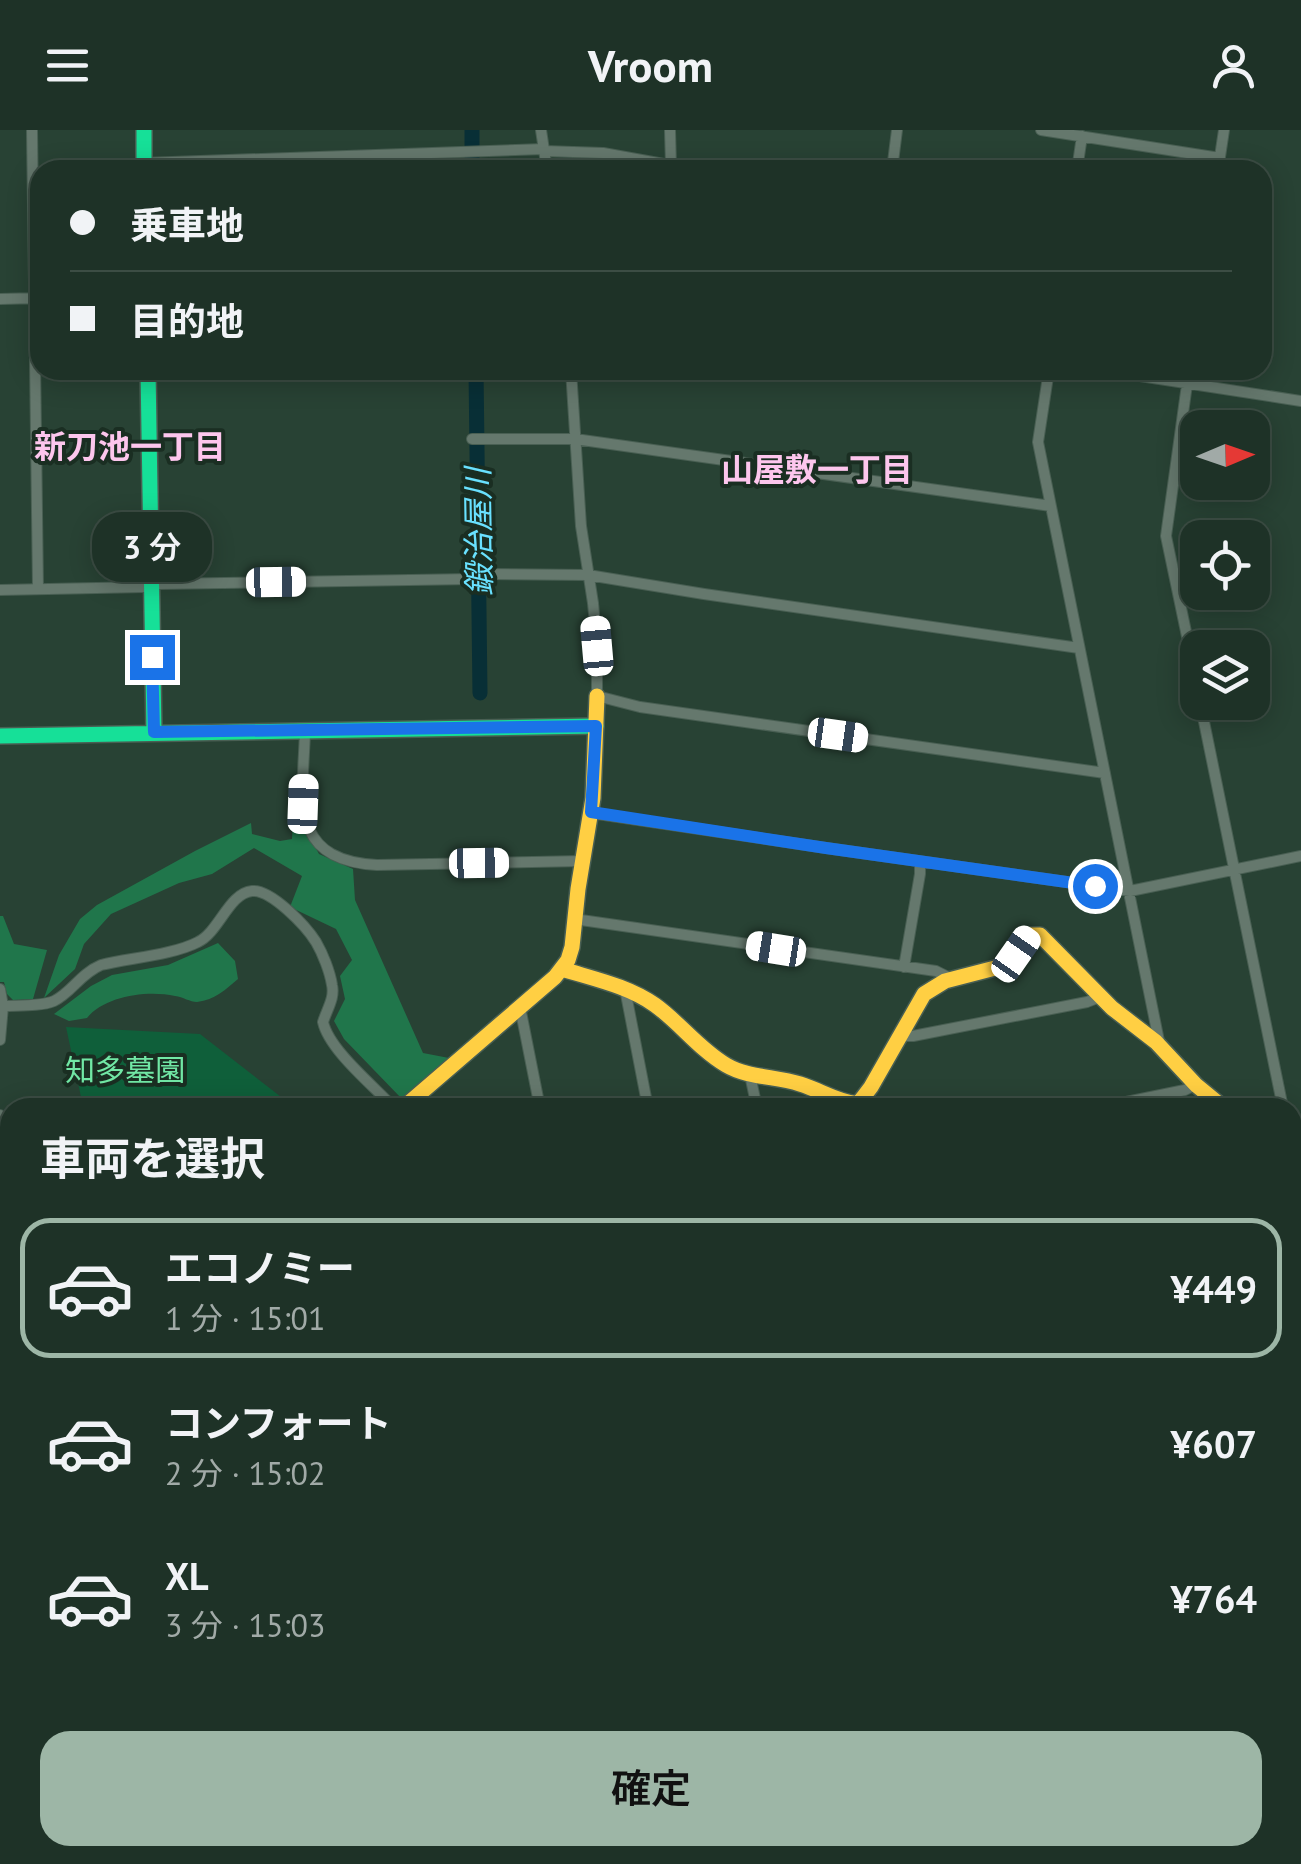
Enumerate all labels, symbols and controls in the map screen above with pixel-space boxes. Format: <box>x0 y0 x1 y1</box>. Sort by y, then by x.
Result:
text: Vroom <box>588 36 713 94</box>
icon: menu <box>40 38 95 93</box>
icon: person <box>1206 38 1261 93</box>
text: 乗車地 <box>130 200 244 249</box>
text: 目的地 <box>130 296 244 345</box>
north arrow <box>1180 410 1270 500</box>
map controls <box>1180 410 1270 720</box>
district label: 新刀池一丁目 <box>34 425 226 467</box>
district label: 山屋敷一丁目 <box>721 448 913 490</box>
water label: 鍛治屋川 <box>456 465 500 596</box>
callout: 3 分 <box>92 512 212 582</box>
button: locate <box>1180 520 1270 610</box>
text: 3 分 <box>123 526 181 568</box>
car <box>246 566 306 598</box>
car <box>579 615 615 677</box>
button: layers <box>1180 630 1270 720</box>
route end <box>130 635 175 680</box>
car <box>806 716 870 754</box>
car <box>287 773 319 835</box>
car <box>449 847 509 879</box>
route start <box>1073 864 1118 909</box>
car <box>987 921 1045 987</box>
car <box>744 929 808 969</box>
park label: 知多墓園 <box>65 1050 185 1089</box>
text: 車両を選択 <box>40 1129 265 1187</box>
icon: car <box>45 1243 135 1333</box>
text: エコノミー <box>165 1243 355 1292</box>
text: ¥449 <box>1171 1264 1257 1313</box>
text: 1 分 · 15:01 <box>165 1297 325 1339</box>
icon: car <box>45 1398 135 1488</box>
text: コンフォート <box>165 1398 392 1447</box>
text: ¥607 <box>1171 1419 1257 1468</box>
text: 2 分 · 15:02 <box>165 1452 325 1494</box>
text: XL <box>165 1551 209 1600</box>
icon: car <box>45 1553 135 1643</box>
text: ¥764 <box>1171 1574 1257 1623</box>
text: 3 分 · 15:03 <box>165 1604 325 1646</box>
button: 確定 <box>40 1731 1262 1846</box>

